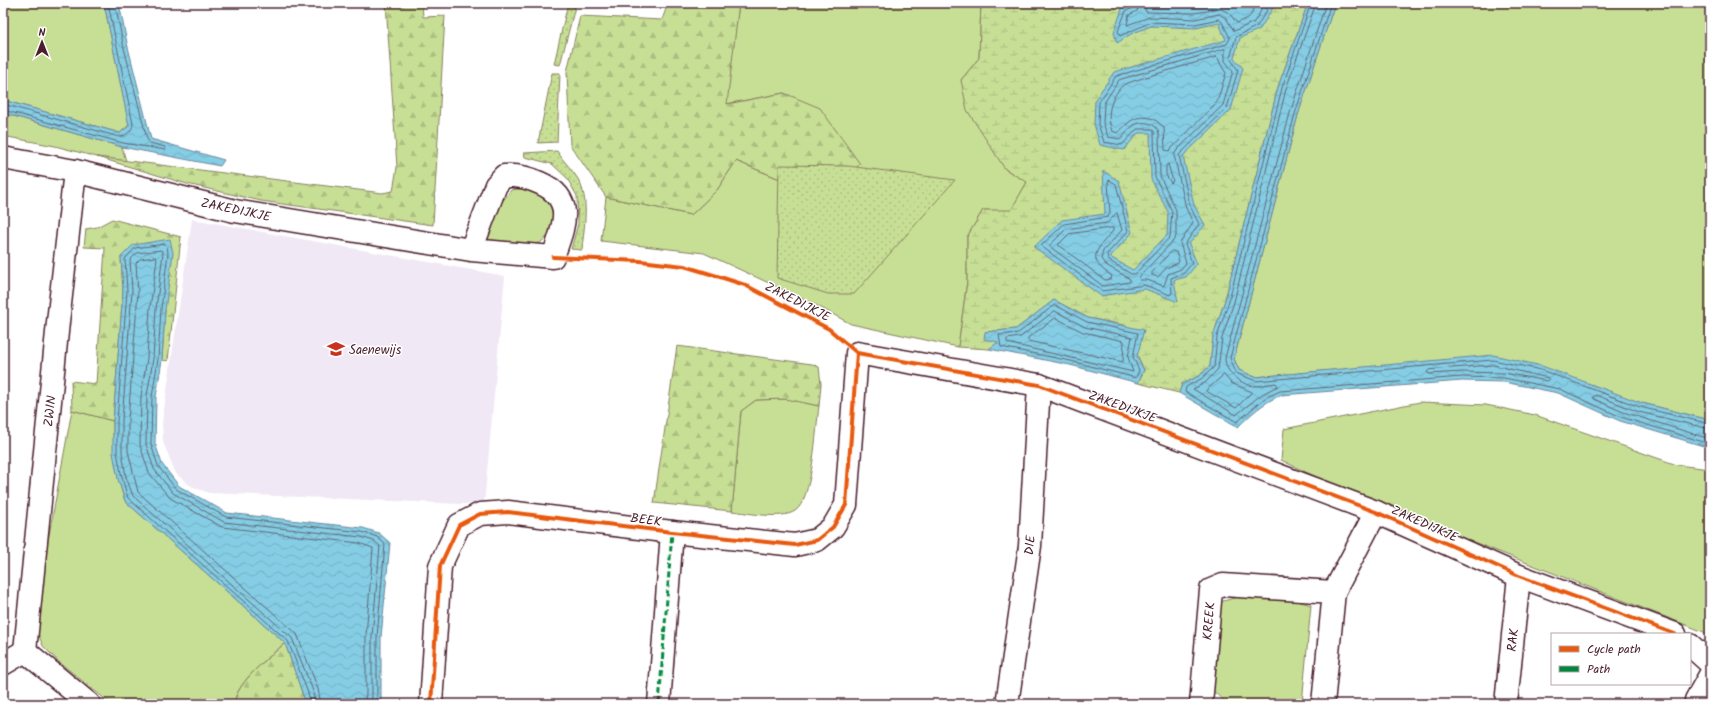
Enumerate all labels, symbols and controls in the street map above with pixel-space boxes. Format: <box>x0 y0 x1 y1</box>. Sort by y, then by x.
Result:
north arrow <box>22 22 62 62</box>
text: N <box>39 24 46 42</box>
street label: ZAKEDIJKJE <box>199 193 273 228</box>
street label: ZAKEDIJKJE <box>761 277 834 328</box>
school or university icon: Saenewijs <box>326 339 346 359</box>
place label: Saenewijs <box>349 340 402 361</box>
street label: ZAKEDIJKJE <box>1085 385 1160 430</box>
street label: ZWIN <box>38 394 63 428</box>
street label: ZAKEDIJKJE <box>1388 500 1462 549</box>
street label: BEEK <box>629 508 663 533</box>
street label: DIE <box>1019 534 1042 556</box>
street label: KREEK <box>1197 601 1222 641</box>
street label: RAK <box>1502 627 1525 653</box>
legend <box>1551 633 1691 685</box>
text: Cycle path <box>1587 640 1641 659</box>
text: Path <box>1587 660 1610 679</box>

